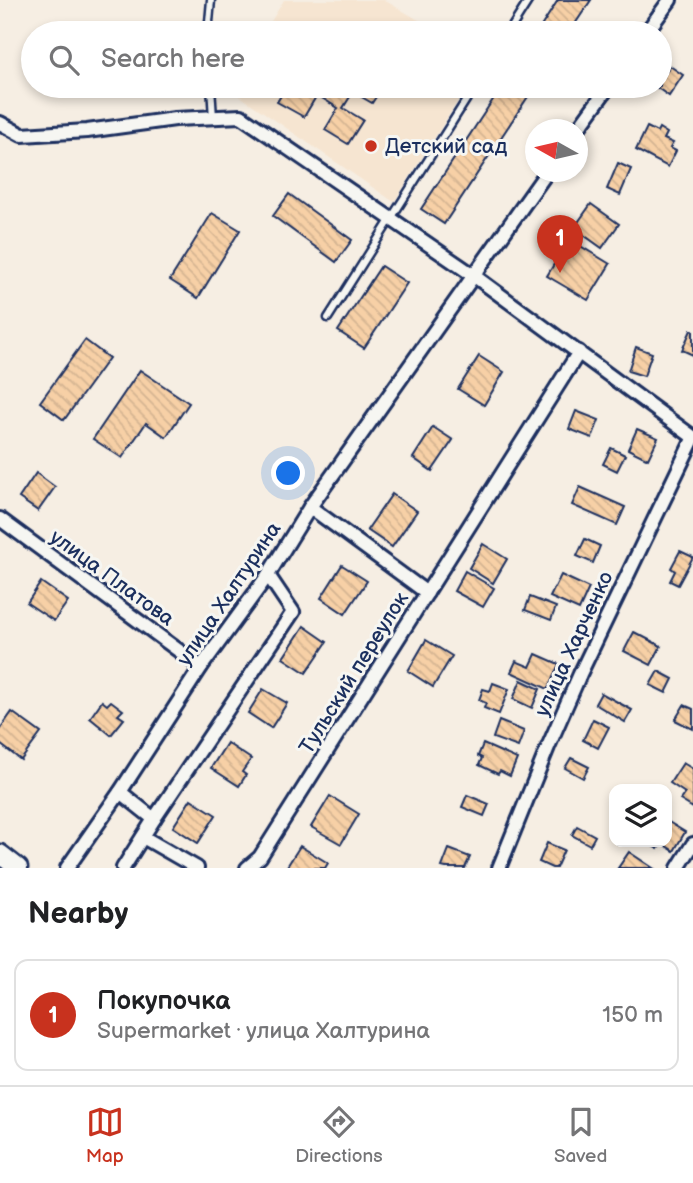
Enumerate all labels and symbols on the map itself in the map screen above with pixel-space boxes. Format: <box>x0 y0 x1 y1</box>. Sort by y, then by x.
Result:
north arrow <box>525 119 588 182</box>
place label: Детский сад <box>385 134 507 159</box>
marker: Детский сад <box>363 138 379 154</box>
pin: 1 <box>537 215 583 273</box>
your location <box>271 456 305 490</box>
street label: улица Халтурина <box>172 517 287 671</box>
street label: улица Платова <box>45 525 180 632</box>
street label: улица Харченко <box>530 568 619 720</box>
street label: Тульский переулок <box>294 587 414 759</box>

